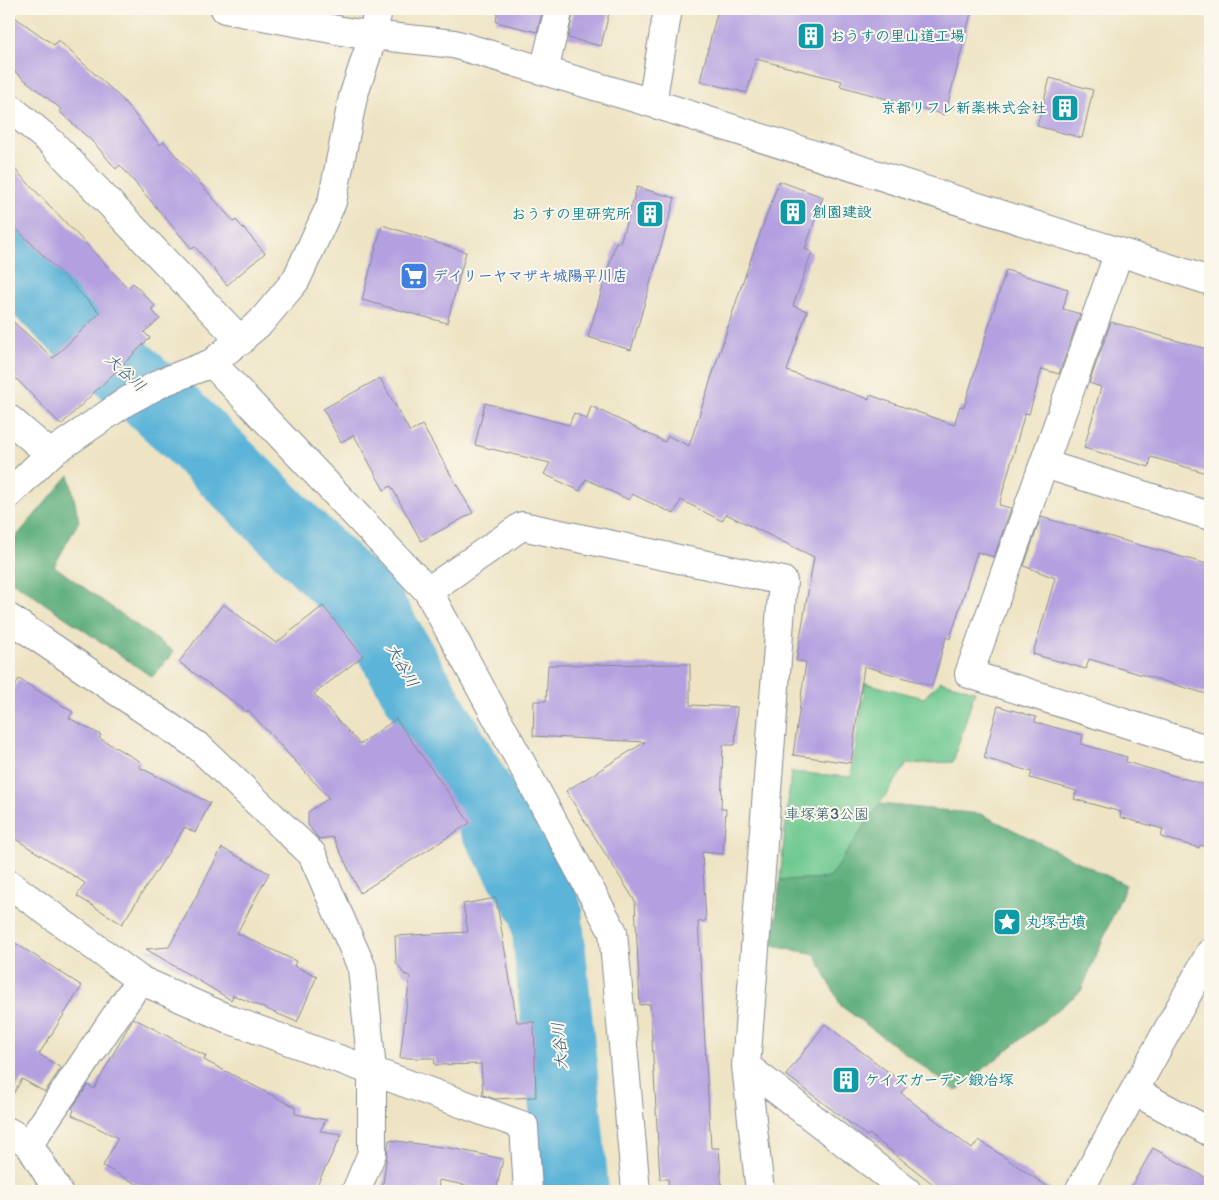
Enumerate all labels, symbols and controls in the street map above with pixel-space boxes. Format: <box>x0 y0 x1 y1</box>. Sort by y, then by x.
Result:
building icon: おうすの里山道工場 <box>796 21 826 51</box>
place label: おうすの里山道工場 <box>830 27 965 46</box>
building icon: 京都リフレ新薬株式会社 <box>1050 93 1080 123</box>
place label: 京都リフレ新薬株式会社 <box>881 99 1046 118</box>
building icon: 創園建設 <box>778 197 808 227</box>
building icon: おうすの里研究所 <box>635 199 665 229</box>
place label: 創園建設 <box>812 203 872 222</box>
place label: おうすの里研究所 <box>511 205 631 224</box>
supermarket icon: デイリーヤマザキ城陽平川店 <box>399 261 429 291</box>
place label: デイリーヤマザキ城陽平川店 <box>433 267 628 286</box>
water label: 大谷川 <box>101 350 149 396</box>
water label: 大谷川 <box>381 640 422 691</box>
park label: 車塚第3公園 <box>785 805 869 824</box>
place icon: 丸塚古墳 <box>992 907 1022 937</box>
place label: 丸塚古墳 <box>1026 913 1086 932</box>
water label: 大谷川 <box>549 1021 572 1071</box>
building icon: ケイズガーデン鍛冶塚 <box>831 1065 861 1095</box>
place label: ケイズガーデン鍛冶塚 <box>865 1071 1014 1090</box>

